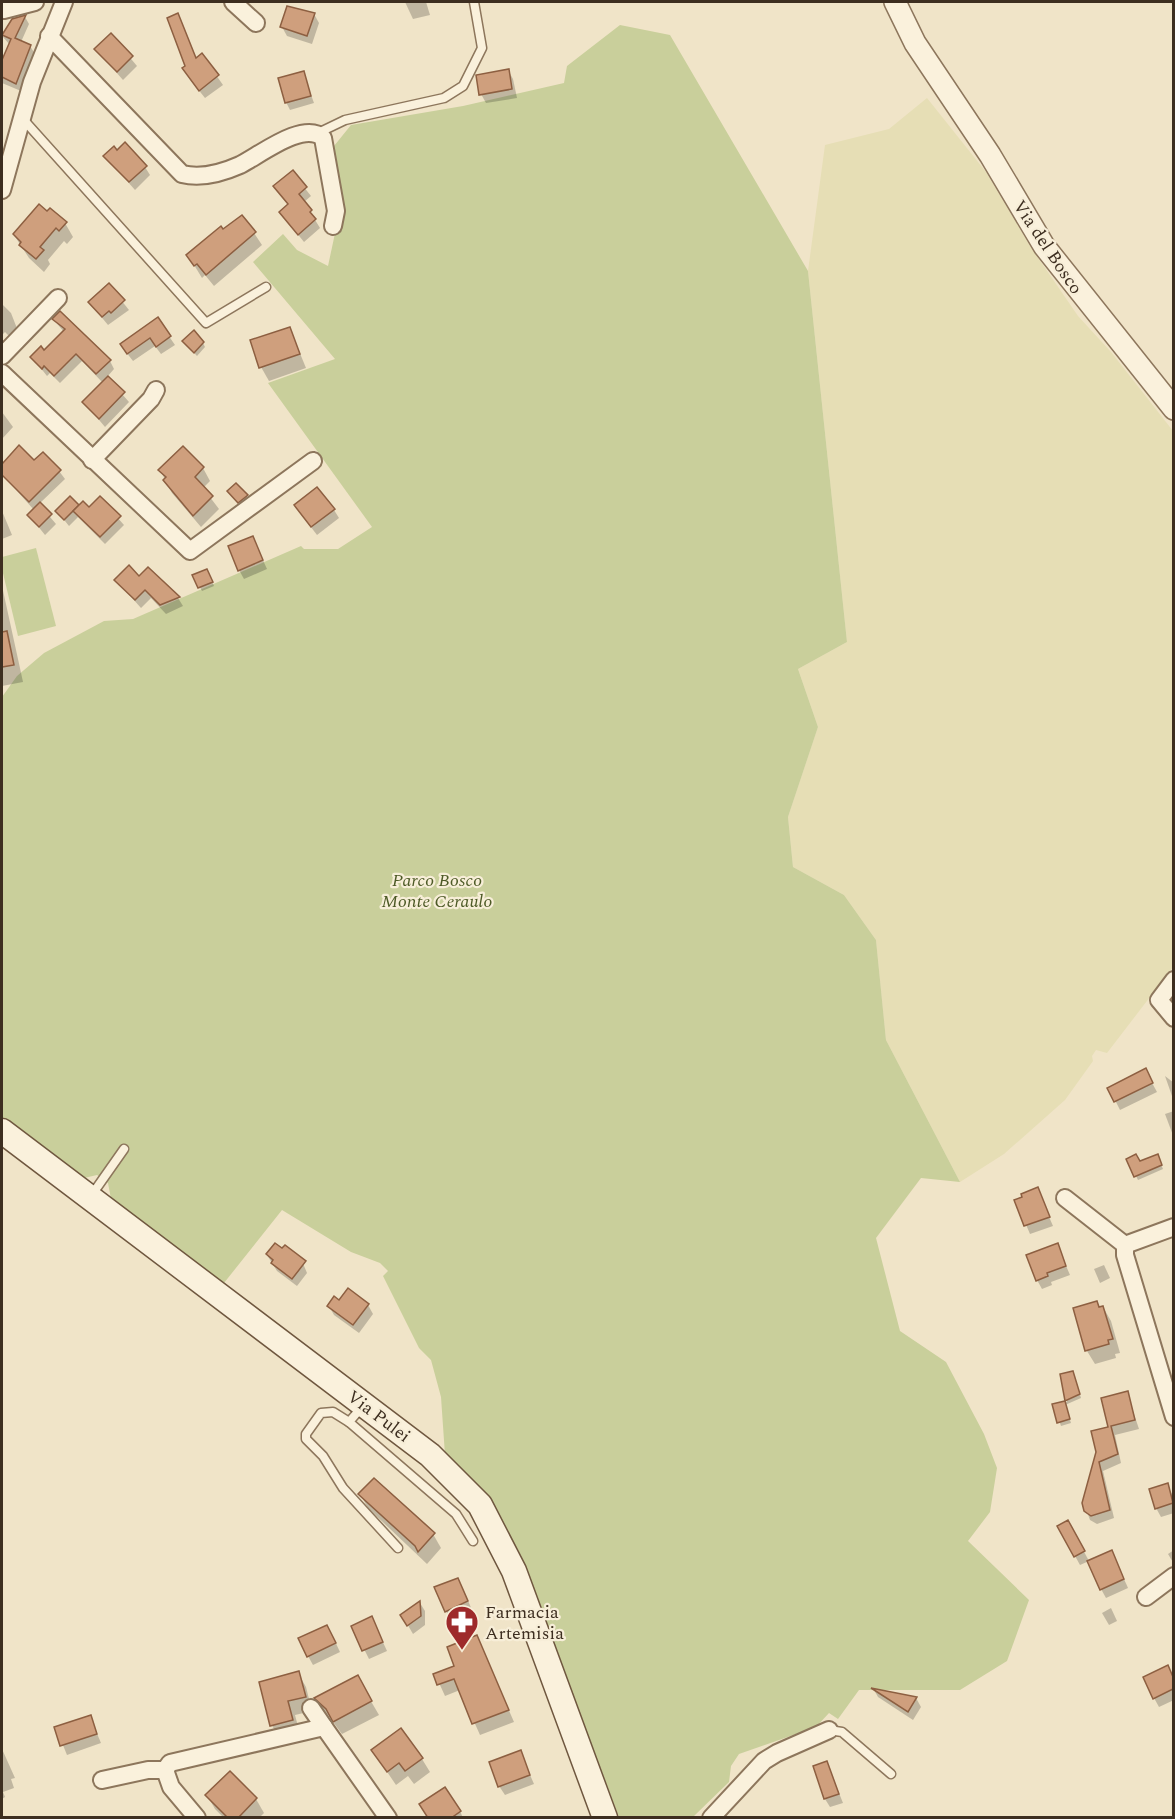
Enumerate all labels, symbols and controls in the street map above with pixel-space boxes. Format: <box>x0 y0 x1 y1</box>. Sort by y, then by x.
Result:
street label: Via del Bosco <box>1006 195 1089 300</box>
park label: Parco Bosco Monte Ceraulo <box>382 867 492 915</box>
street label: Via Pulei <box>341 1384 416 1449</box>
place label: Farmacia Artemisia <box>485 1599 564 1647</box>
pharmacy icon: Farmacia Artemisia <box>444 1604 480 1651</box>

